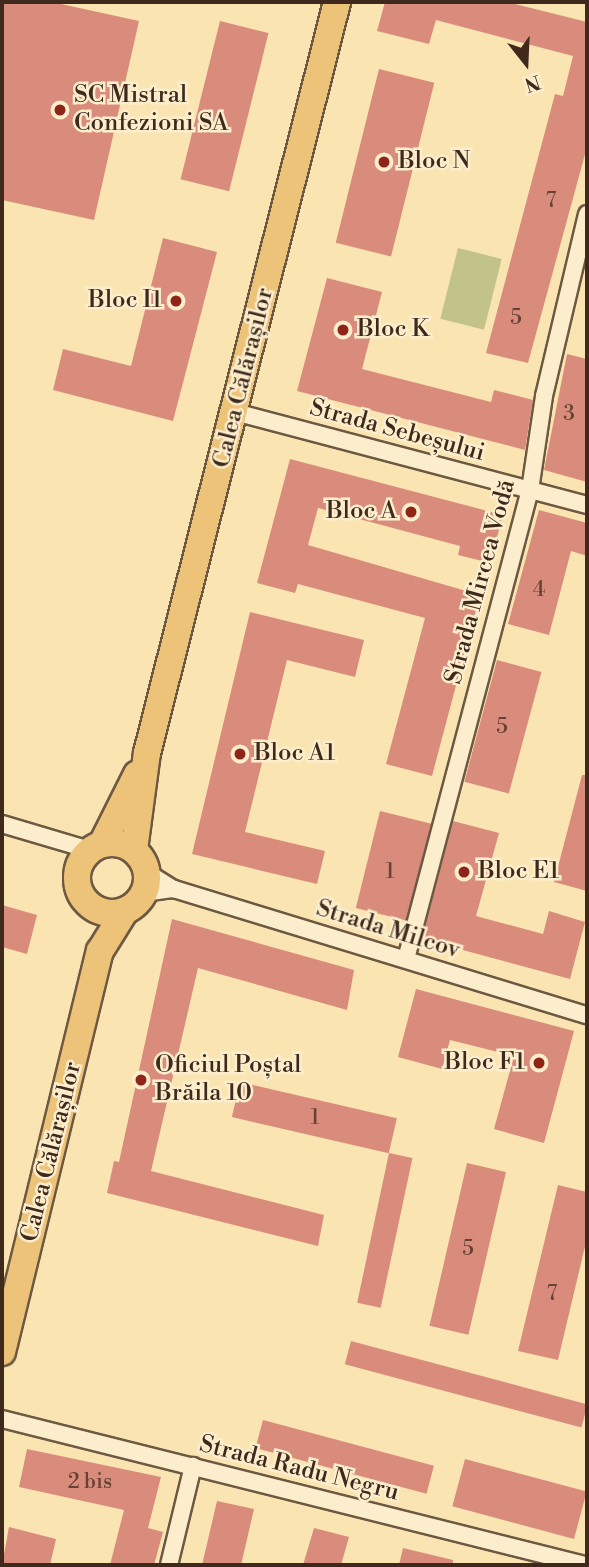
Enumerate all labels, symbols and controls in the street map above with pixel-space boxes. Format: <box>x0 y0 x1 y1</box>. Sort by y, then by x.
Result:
north arrow <box>491 28 561 98</box>
text: N <box>522 69 543 97</box>
place label: SC Mistral Confezioni SA <box>74 82 229 138</box>
marker: SC Mistral Confezioni SA <box>52 102 68 118</box>
place label: Bloc N <box>398 148 470 176</box>
marker: Bloc N <box>376 154 392 170</box>
house number: 7 <box>546 188 556 214</box>
street label: Calea Călărașilor <box>208 285 280 471</box>
place label: Bloc I1 <box>88 287 162 315</box>
marker: Bloc I1 <box>168 293 184 309</box>
house number: 5 <box>510 305 522 331</box>
place label: Bloc K <box>357 316 429 344</box>
marker: Bloc K <box>335 322 351 338</box>
street label: Strada Sebeșului <box>306 394 488 468</box>
house number: 3 <box>563 401 575 427</box>
street label: Strada Mircea Vodă <box>440 477 522 687</box>
place label: Bloc A <box>326 498 397 526</box>
marker: Bloc A <box>403 504 419 520</box>
house number: 4 <box>533 577 545 603</box>
house number: 5 <box>496 714 508 740</box>
place label: Bloc A1 <box>254 740 335 768</box>
marker: Bloc A1 <box>232 746 248 762</box>
place label: Bloc E1 <box>478 858 559 886</box>
house number: 1 <box>385 859 395 885</box>
marker: Bloc E1 <box>456 864 472 880</box>
street label: Strada Milcov <box>313 894 463 966</box>
place label: Bloc F1 <box>444 1049 525 1077</box>
place label: Oficiul Poștal Brăila 10 <box>155 1052 301 1108</box>
marker: Bloc F1 <box>531 1055 547 1071</box>
street label: Calea Călărașilor <box>16 1059 88 1245</box>
marker: Oficiul Poștal Brăila 10 <box>133 1072 149 1088</box>
house number: 1 <box>310 1105 320 1131</box>
house number: 5 <box>462 1236 474 1262</box>
house number: 7 <box>547 1281 557 1307</box>
street label: Strada Radu Negru <box>196 1430 402 1508</box>
house number: 2 bis <box>68 1469 112 1495</box>

